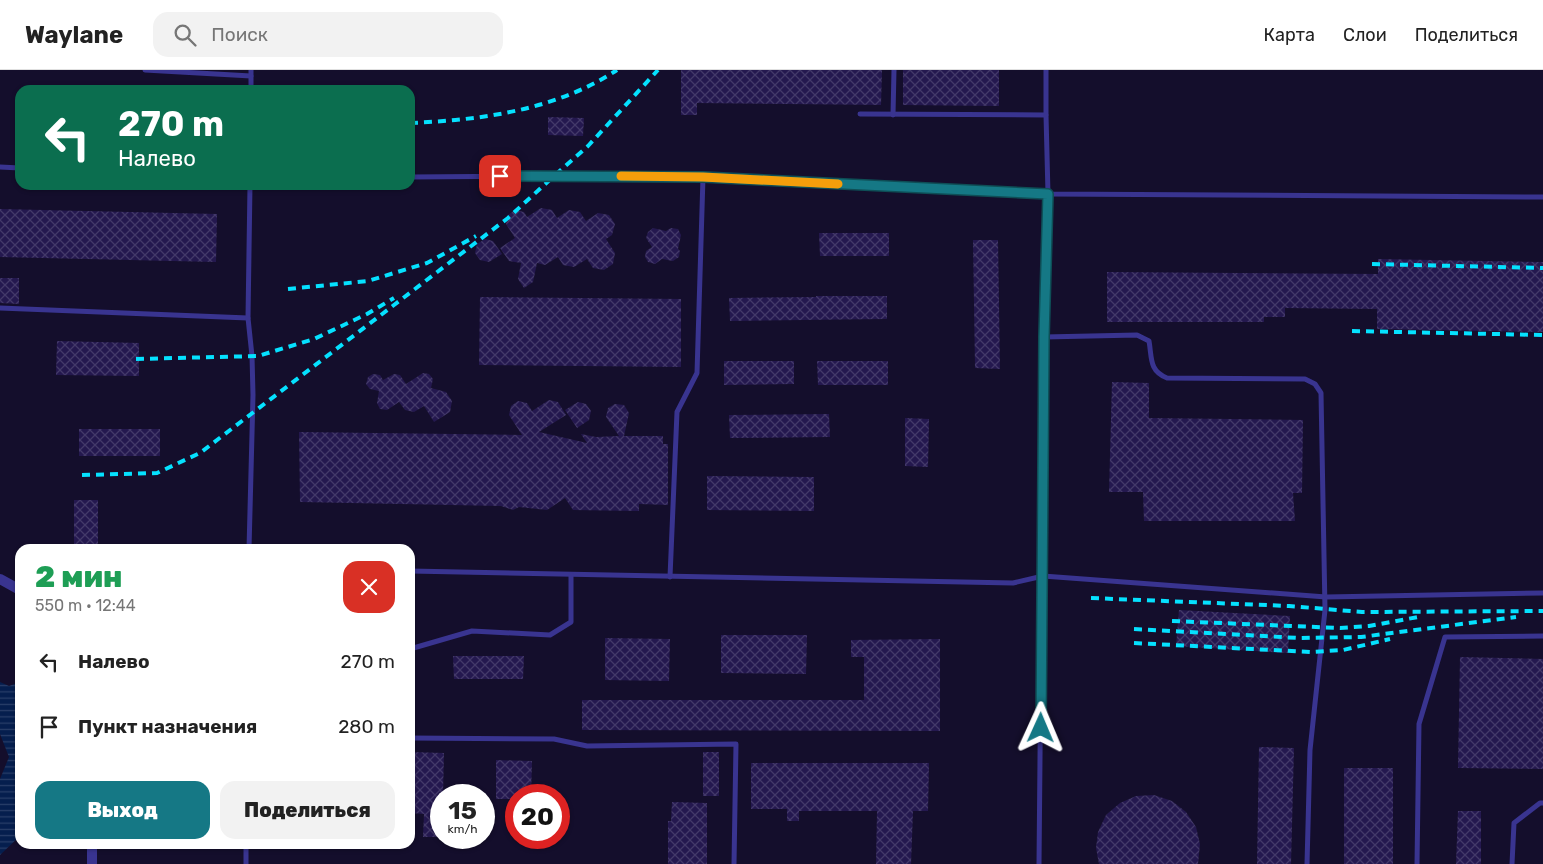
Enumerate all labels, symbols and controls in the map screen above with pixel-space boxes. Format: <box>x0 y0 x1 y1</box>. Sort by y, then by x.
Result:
search box <box>153 12 503 57</box>
text: Waylane <box>25 21 123 49</box>
icon: search <box>171 21 199 49</box>
text: Поиск <box>211 23 268 46</box>
text: Карта <box>1264 24 1315 46</box>
text: Слои <box>1343 24 1387 46</box>
text: Поделиться <box>1415 24 1518 46</box>
text: 270 m <box>118 103 224 145</box>
icon: left <box>35 105 100 170</box>
text: Налево <box>118 145 196 172</box>
pin <box>479 155 521 197</box>
icon: arrive <box>486 162 514 190</box>
text: 2 мин <box>35 559 123 595</box>
button: close <box>343 561 395 613</box>
text: 550 m · 12:44 <box>35 596 136 615</box>
icon: left <box>35 648 63 676</box>
text: Налево <box>78 650 150 673</box>
text: 270 m <box>340 650 395 673</box>
position arrow <box>1014 701 1066 753</box>
icon: arrive <box>35 713 63 741</box>
text: Пункт назначения <box>78 715 257 738</box>
text: 280 m <box>338 715 395 738</box>
button: Выход <box>35 781 210 839</box>
button: Поделиться <box>220 781 395 839</box>
speed limit sign: 20 <box>505 784 570 849</box>
text: 15 <box>448 796 477 825</box>
text: km/h <box>448 822 477 836</box>

